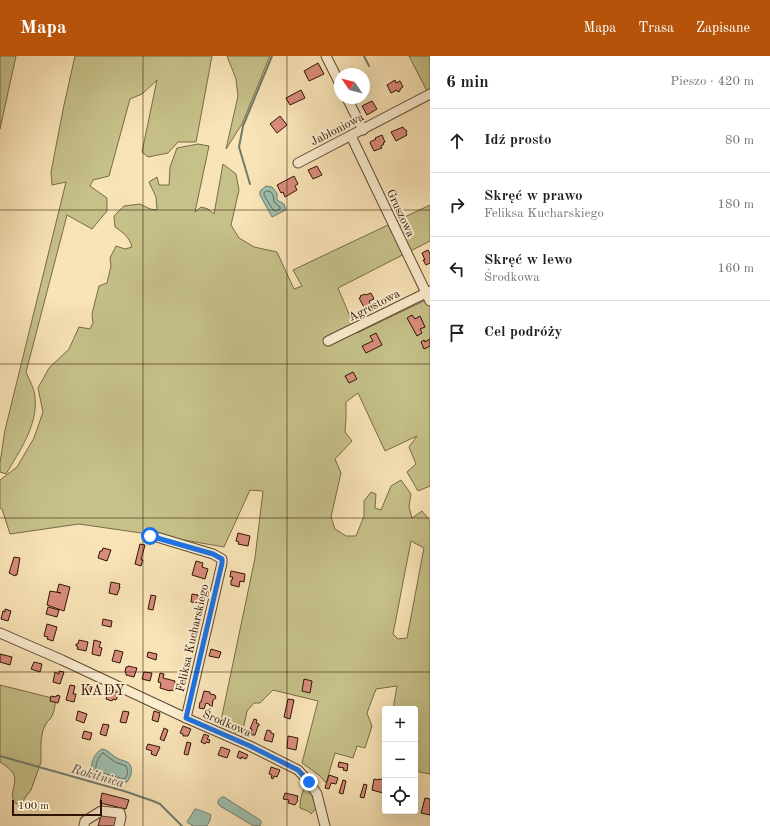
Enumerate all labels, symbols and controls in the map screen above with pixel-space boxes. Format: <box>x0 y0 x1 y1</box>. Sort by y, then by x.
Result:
text: Mapa <box>20 19 67 38</box>
text: Mapa <box>583 21 616 35</box>
text: Trasa <box>638 21 674 35</box>
text: Zapisane <box>696 21 750 35</box>
north arrow <box>334 68 370 104</box>
text: 6 min <box>446 74 489 91</box>
text: Pieszo · 420 m <box>670 75 754 88</box>
street label: Jabłoniowa <box>309 111 366 148</box>
icon: ahead <box>446 130 468 152</box>
text: Idź prosto <box>484 133 551 148</box>
text: 80 m <box>725 134 754 147</box>
street label: Gruszowa <box>384 188 416 239</box>
text: Skręć w prawo <box>484 189 583 204</box>
icon: right <box>446 194 468 216</box>
text: 180 m <box>717 198 754 211</box>
text: Feliksa Kucharskiego <box>484 207 604 220</box>
text: Skręć w lewo <box>484 253 572 268</box>
icon: left <box>446 258 468 280</box>
text: 160 m <box>717 262 754 275</box>
text: Środkowa <box>484 271 540 284</box>
street label: Agrestowa <box>347 288 402 324</box>
icon: arrive <box>446 322 468 344</box>
text: Cel podróży <box>484 325 562 340</box>
route start <box>141 527 159 545</box>
street label: Feliksa Kucharskiego <box>175 583 211 694</box>
district label: KADY <box>80 684 126 698</box>
street label: Środkowa <box>201 705 254 740</box>
map controls <box>382 706 418 814</box>
button: + <box>382 706 418 742</box>
button: − <box>382 742 418 778</box>
water label: Rokitnica <box>69 762 126 790</box>
route end <box>300 773 318 791</box>
button: locate <box>382 778 418 814</box>
scale bar <box>12 798 102 817</box>
text: 100 m <box>18 801 49 812</box>

